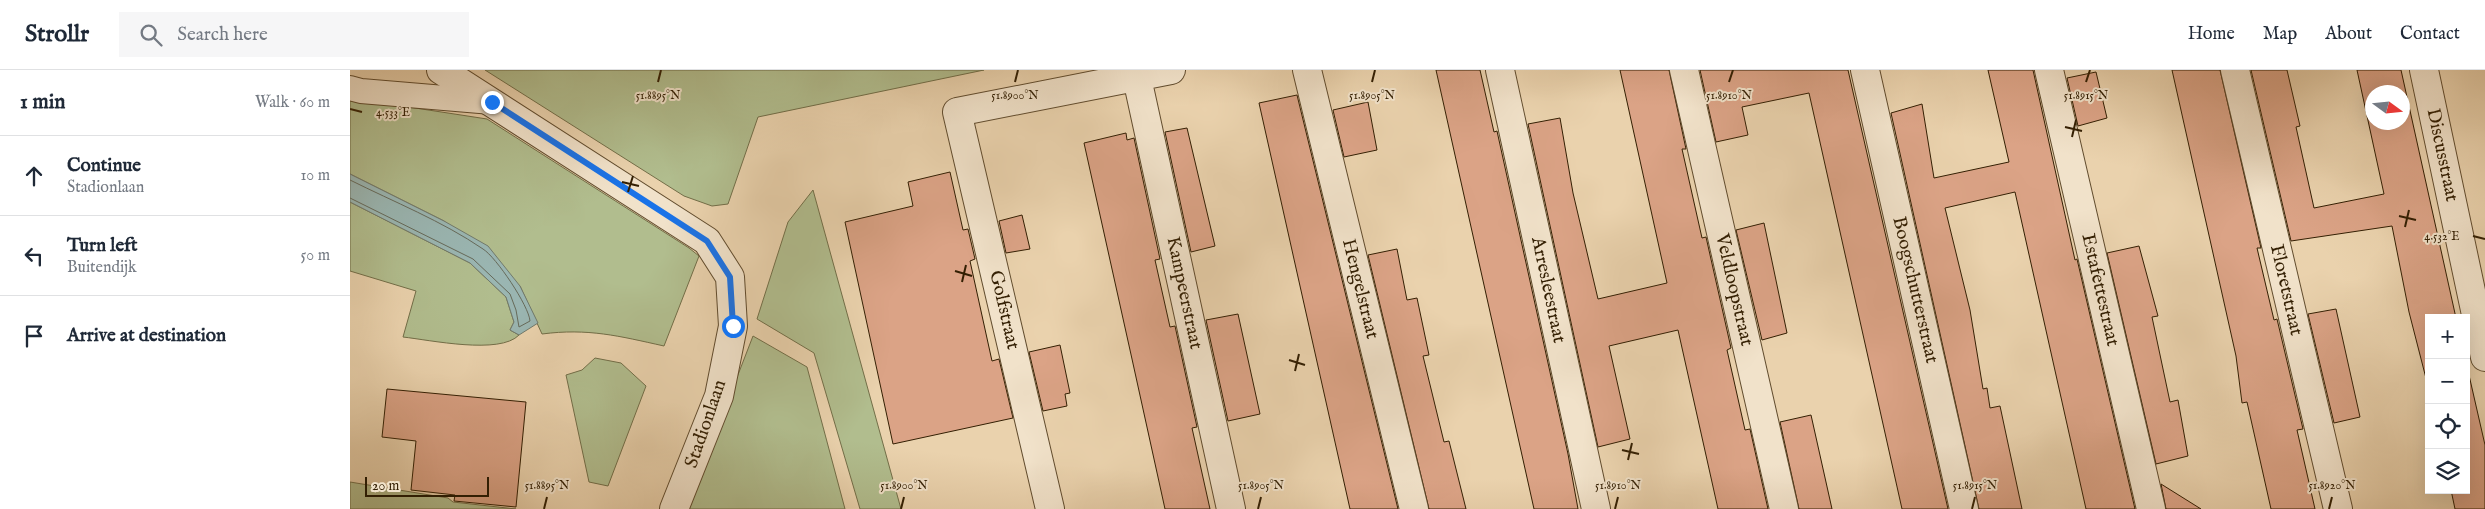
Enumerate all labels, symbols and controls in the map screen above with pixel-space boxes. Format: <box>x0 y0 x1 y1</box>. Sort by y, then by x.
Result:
search box <box>119 12 469 57</box>
text: Strollr <box>25 19 89 50</box>
icon: search <box>137 21 165 49</box>
text: Search here <box>177 23 268 47</box>
text: Home <box>2188 23 2235 46</box>
text: Map <box>2263 23 2297 46</box>
text: About <box>2325 23 2372 46</box>
text: Contact <box>2400 23 2460 46</box>
north arrow <box>2365 85 2410 130</box>
text: 51.8895°N <box>636 88 681 103</box>
text: 51.8900°N <box>991 88 1039 103</box>
text: 51.8905°N <box>1349 88 1395 103</box>
text: 51.8910°N <box>1706 88 1753 103</box>
text: 51.8915°N <box>2064 88 2109 103</box>
text: 1 min <box>20 89 65 116</box>
route end <box>481 91 504 114</box>
text: Walk · 60 m <box>255 93 330 113</box>
text: 4.533°E <box>376 105 410 120</box>
street label: Discusstraat <box>2420 106 2464 204</box>
text: Continue <box>67 154 141 178</box>
icon: ahead <box>20 162 48 190</box>
text: 10 m <box>300 166 330 186</box>
text: Stadionlaan <box>67 178 144 198</box>
street label: Boogschutterstraat <box>1886 214 1944 366</box>
text: 4.532°E <box>2424 229 2460 244</box>
street label: Veldloopstraat <box>1709 231 1759 349</box>
street label: Estafettestraat <box>2075 231 2125 349</box>
text: Turn left <box>67 234 138 258</box>
street label: Arresleestraat <box>1525 234 1571 346</box>
street label: Kampeerstraat <box>1160 235 1208 352</box>
street label: Hengelstraat <box>1336 236 1384 342</box>
icon: left <box>20 242 48 270</box>
street label: Floretstraat <box>2264 242 2308 338</box>
text: 50 m <box>301 246 330 266</box>
text: Buitendijk <box>67 258 137 278</box>
street label: Golfstraat <box>983 268 1025 352</box>
map controls <box>2425 314 2470 494</box>
button: + <box>2425 314 2470 359</box>
route start <box>722 315 745 338</box>
icon: arrive <box>20 322 48 350</box>
text: Arrive at destination <box>67 324 226 348</box>
button: − <box>2425 359 2470 404</box>
street label: Stadionlaan <box>680 377 732 471</box>
button: locate <box>2425 404 2470 449</box>
button: layers <box>2425 449 2470 494</box>
scale bar <box>365 474 489 497</box>
text: 20 m <box>372 477 399 495</box>
text: 51.8895°N <box>525 478 570 493</box>
text: 51.8900°N <box>880 478 928 493</box>
text: 51.8905°N <box>1238 478 1284 493</box>
text: 51.8910°N <box>1595 478 1642 493</box>
text: 51.8915°N <box>1953 478 1998 493</box>
text: 51.8920°N <box>2308 478 2356 493</box>

